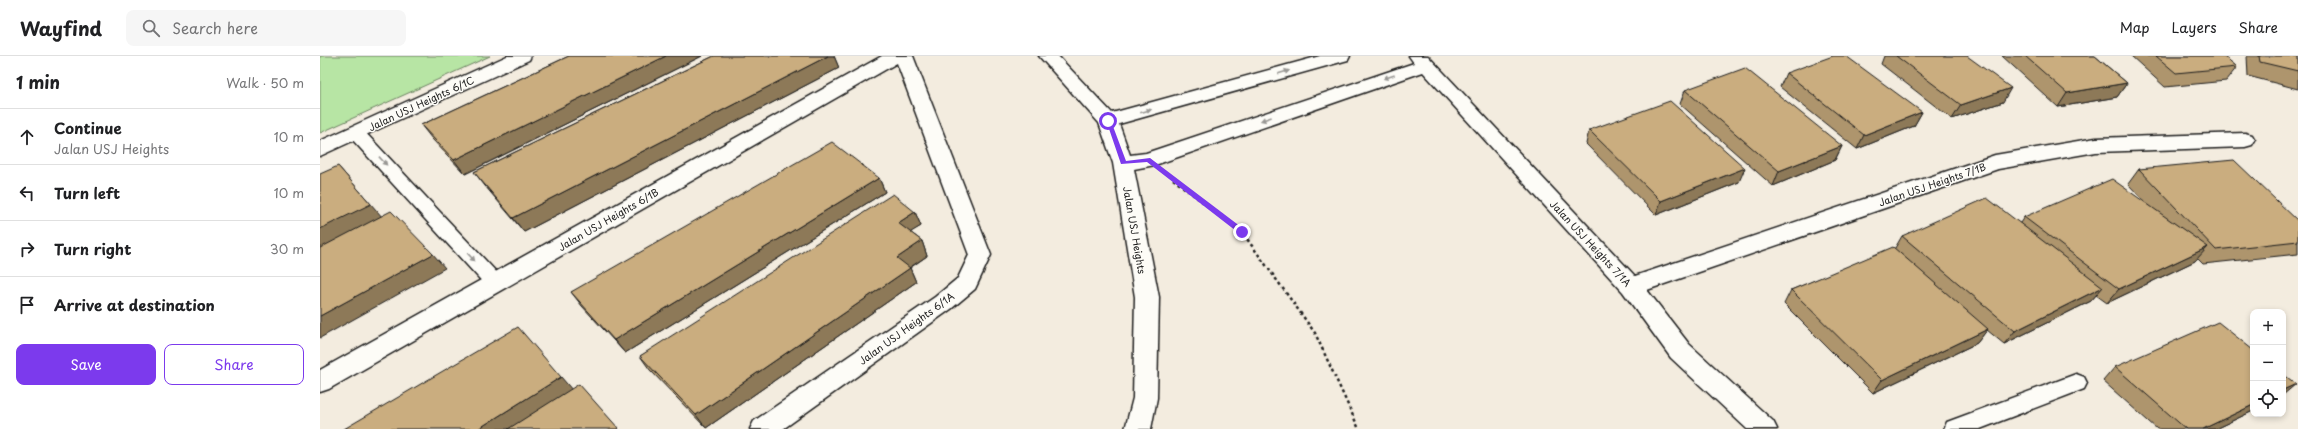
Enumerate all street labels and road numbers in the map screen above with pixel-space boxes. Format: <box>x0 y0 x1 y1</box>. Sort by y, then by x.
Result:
street label: Jalan USJ Heights 6/1C <box>366 72 477 134</box>
street label: Jalan USJ Heights 7/1B <box>1876 158 1988 209</box>
street label: Jalan USJ Heights 6/1B <box>555 184 661 254</box>
street label: Jalan USJ Heights <box>1120 185 1150 275</box>
street label: Jalan USJ Heights 7/1A <box>1547 197 1635 289</box>
street label: Jalan USJ Heights 6/1A <box>855 288 957 368</box>

